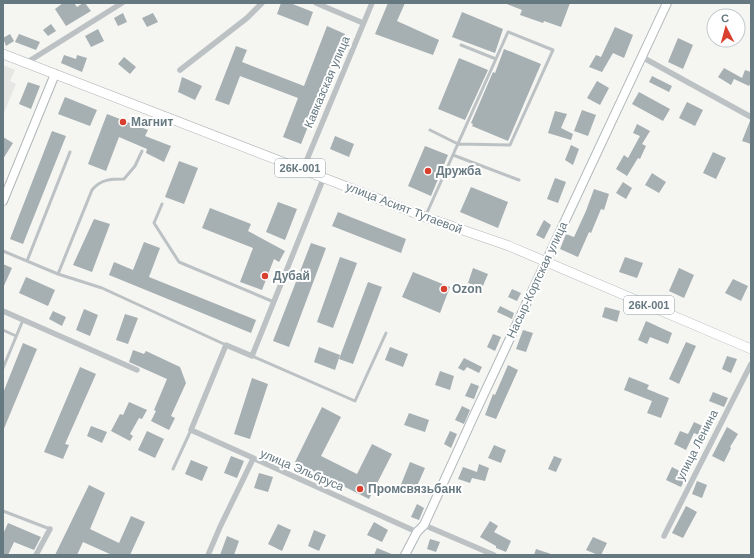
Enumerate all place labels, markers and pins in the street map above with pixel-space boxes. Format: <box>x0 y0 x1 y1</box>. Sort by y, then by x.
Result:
place label: Магнит <box>131 115 173 129</box>
marker: Магнит <box>118 117 128 127</box>
place label: Дружба <box>436 164 481 178</box>
marker: Дружба <box>423 166 433 176</box>
place label: Дубай <box>273 269 310 283</box>
marker: Дубай <box>260 271 270 281</box>
place label: Ozon <box>452 282 482 296</box>
marker: Ozon <box>439 284 449 294</box>
place label: Промсвязьбанк <box>368 482 462 496</box>
marker: Промсвязьбанк <box>355 484 365 494</box>

